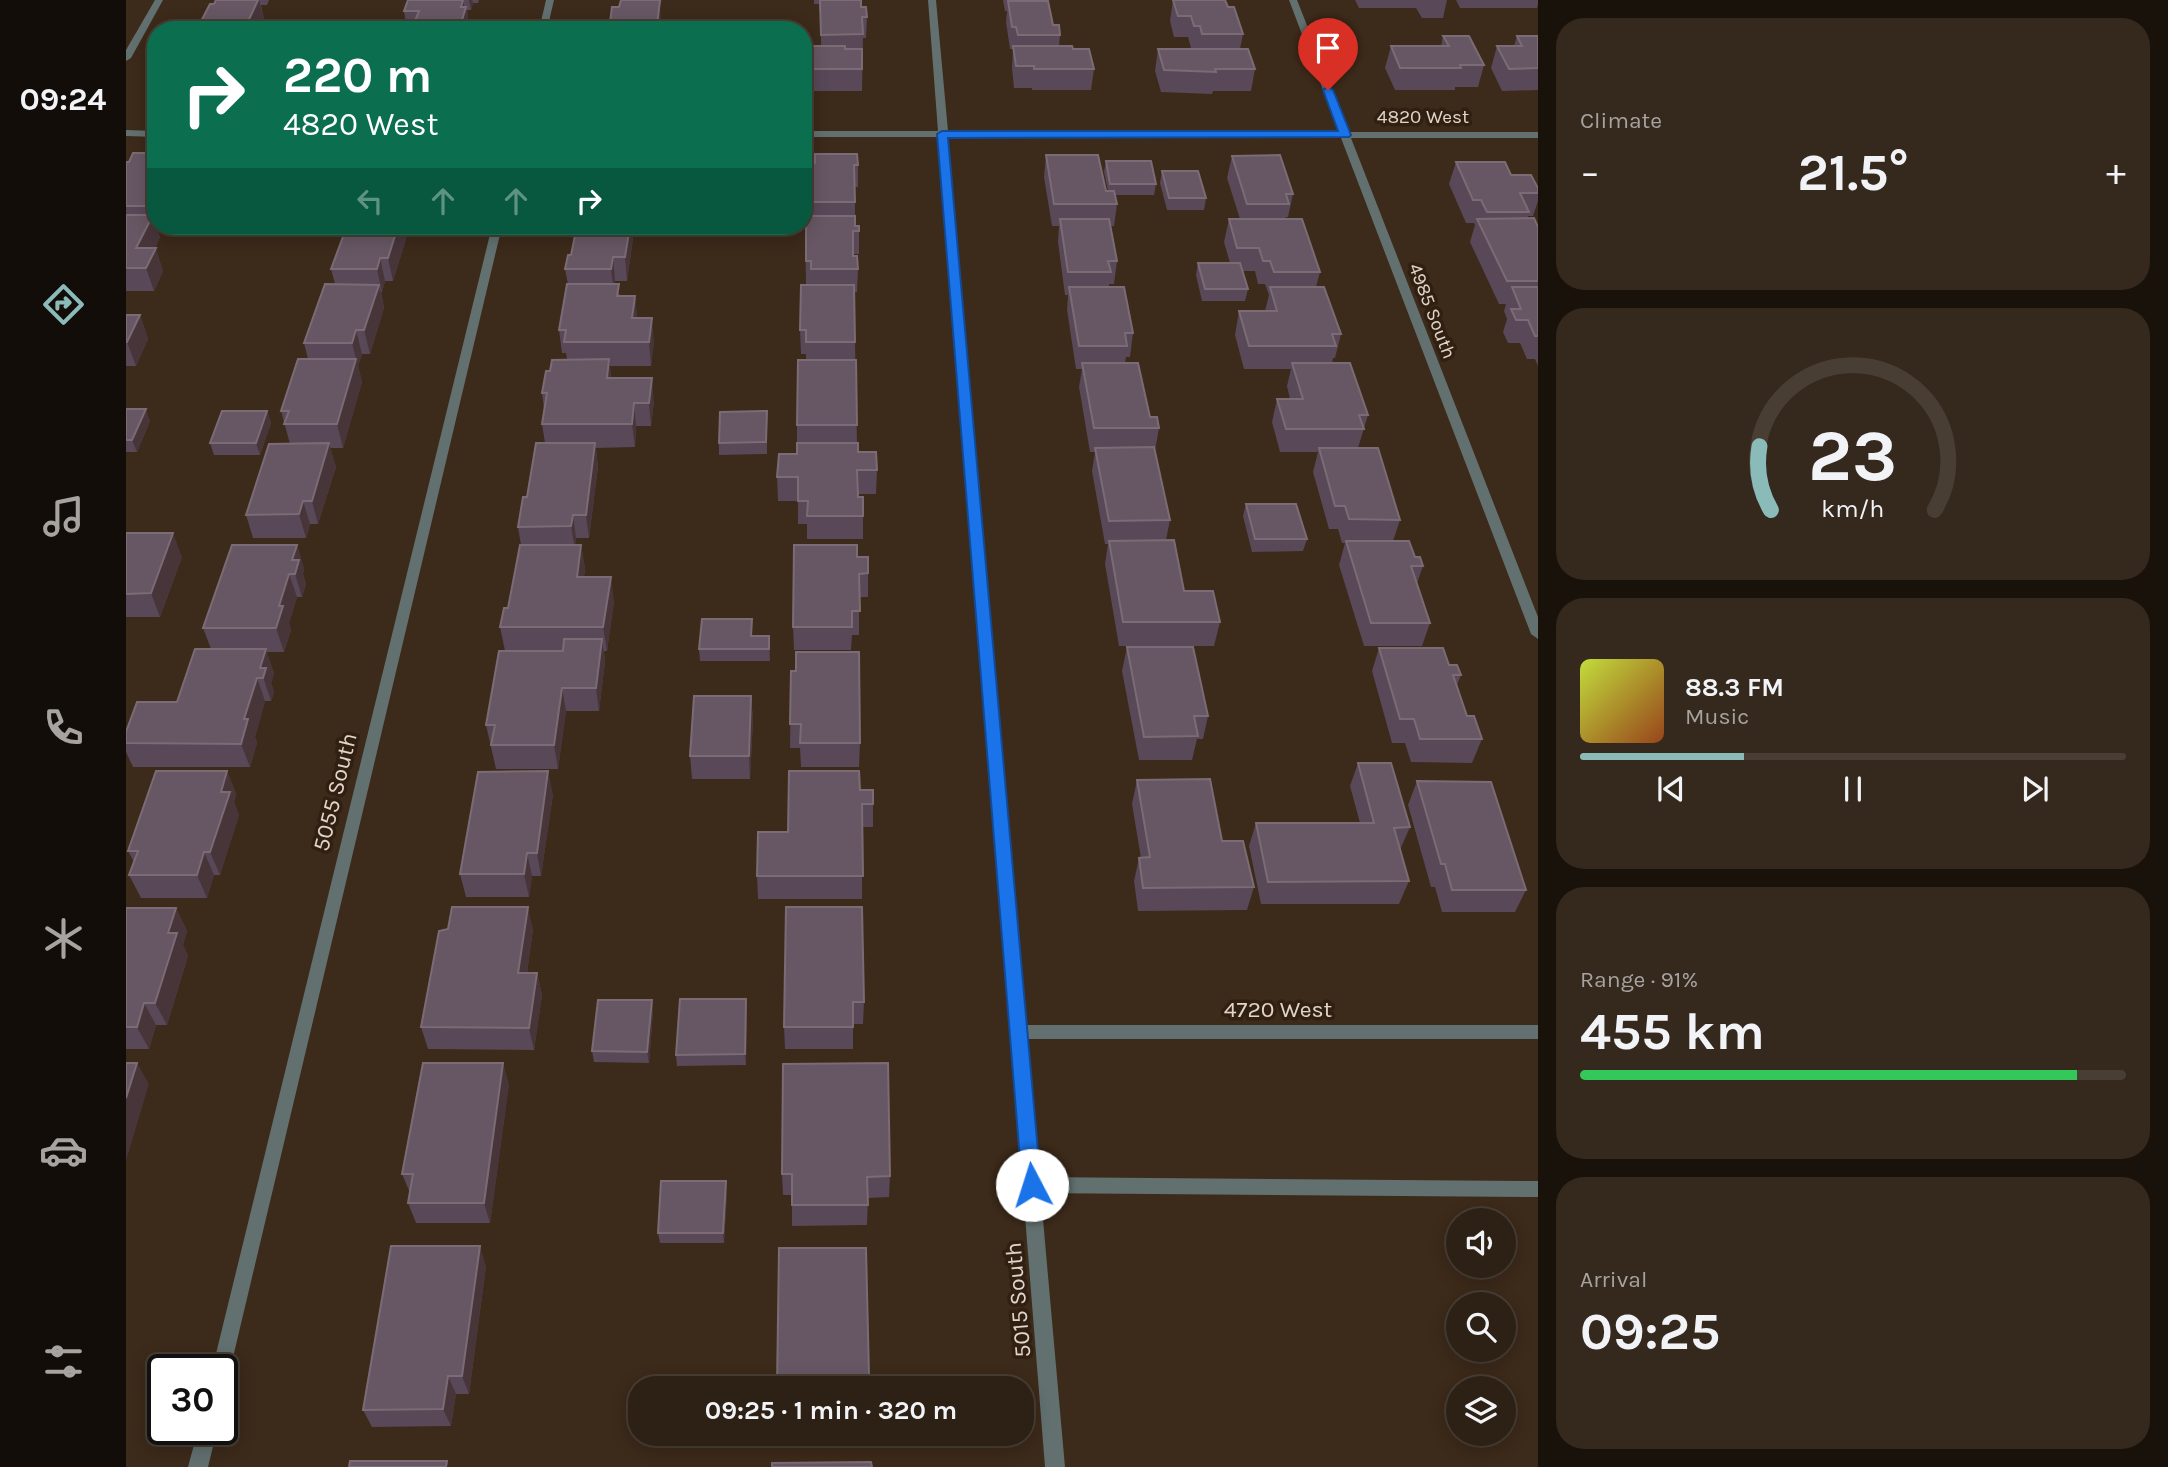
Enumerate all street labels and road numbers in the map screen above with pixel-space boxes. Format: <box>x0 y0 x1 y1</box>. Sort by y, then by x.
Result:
street label: 4820 West <box>1377 106 1469 128</box>
street label: 4985 South <box>1404 260 1460 362</box>
street label: 5055 South <box>307 730 363 854</box>
street label: 4720 West <box>1224 996 1333 1023</box>
street label: 5015 South <box>1000 1241 1036 1359</box>

